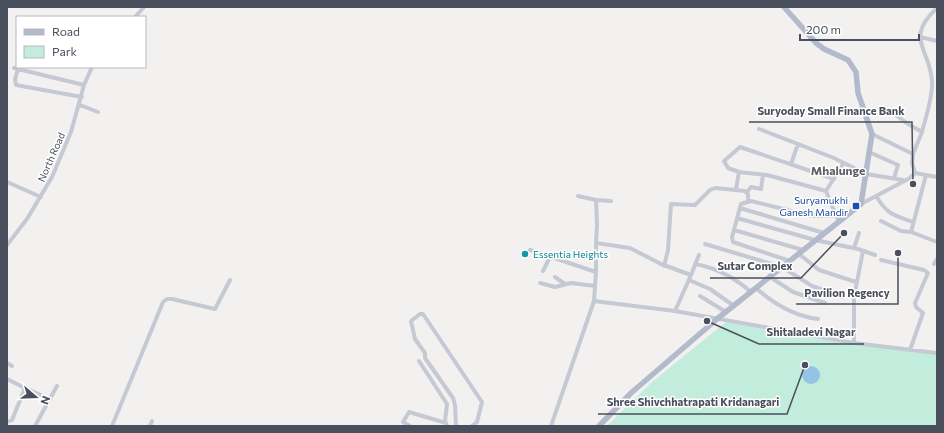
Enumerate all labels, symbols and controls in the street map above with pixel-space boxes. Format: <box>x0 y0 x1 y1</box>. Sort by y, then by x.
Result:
legend <box>16 16 146 68</box>
scale bar <box>800 16 919 42</box>
text: 200 m <box>806 22 841 36</box>
text: Road <box>52 24 80 38</box>
text: Park <box>52 44 78 58</box>
callout: Suryoday Small Finance Bank <box>749 99 912 122</box>
text: Suryoday Small Finance Bank <box>757 104 905 117</box>
street label: North Road <box>35 130 67 183</box>
district label: Mhalunge <box>811 163 865 177</box>
place label: Suryamukhi Ganesh Mandir <box>779 194 848 218</box>
marker: Suryamukhi Ganesh Mandir <box>851 201 861 211</box>
place label: Essentia Heights <box>533 248 608 260</box>
marker: Essentia Heights <box>520 249 530 259</box>
callout: Sutar Complex <box>710 255 801 278</box>
text: Sutar Complex <box>717 259 793 272</box>
callout: Pavilion Regency <box>796 281 898 304</box>
text: Pavilion Regency <box>804 286 890 299</box>
callout: Shitaladevi Nagar <box>759 321 864 344</box>
text: Shitaladevi Nagar <box>767 325 856 338</box>
north arrow <box>16 377 56 417</box>
callout: Shree Shivchhatrapati Kridanagari <box>598 391 787 414</box>
text: N <box>38 394 53 406</box>
text: Shree Shivchhatrapati Kridanagari <box>607 395 779 408</box>

